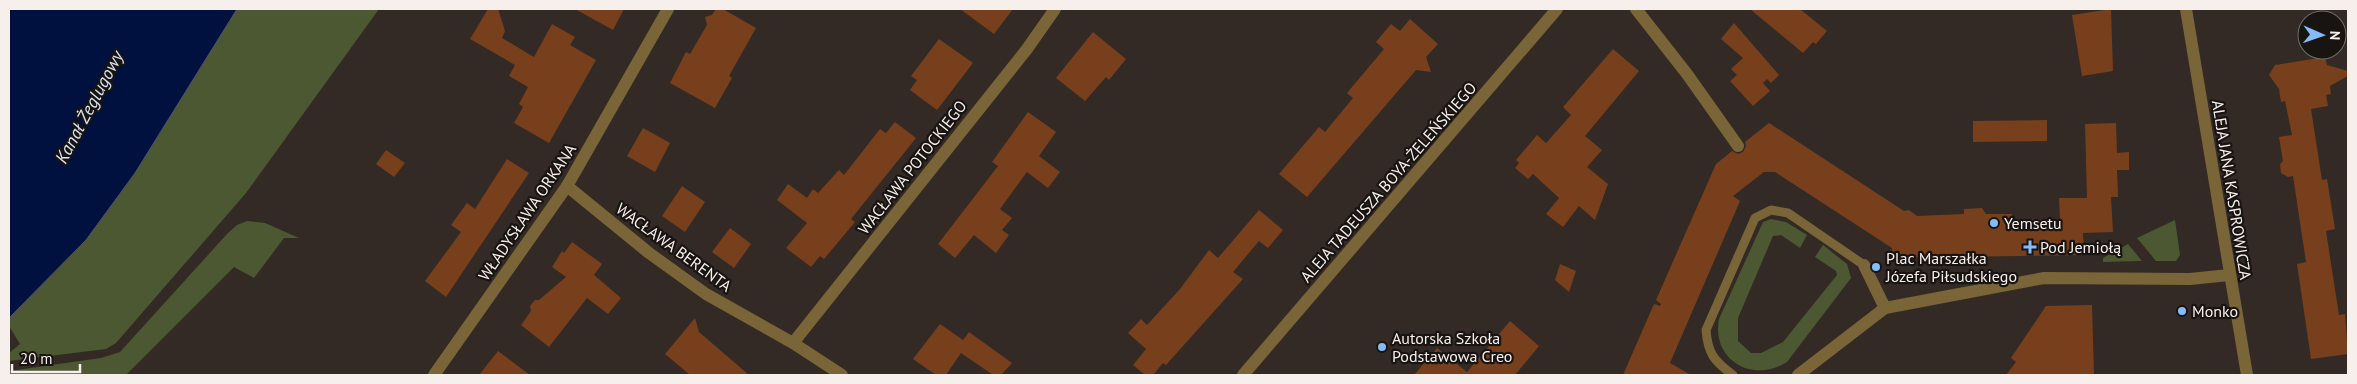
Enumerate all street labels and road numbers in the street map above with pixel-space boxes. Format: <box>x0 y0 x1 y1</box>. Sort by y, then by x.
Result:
street label: ALEJA TADEUSZA BOYA-ŻELEŃSKIEGO <box>1296 78 1480 286</box>
street label: WACŁAWA POTOCKIEGO <box>853 96 971 238</box>
street label: ALEJA JANA KASPROWICZA <box>2208 99 2256 282</box>
street label: WŁADYSŁAWA ORKANA <box>474 139 581 284</box>
street label: WACŁAWA BERENTA <box>612 198 736 296</box>

